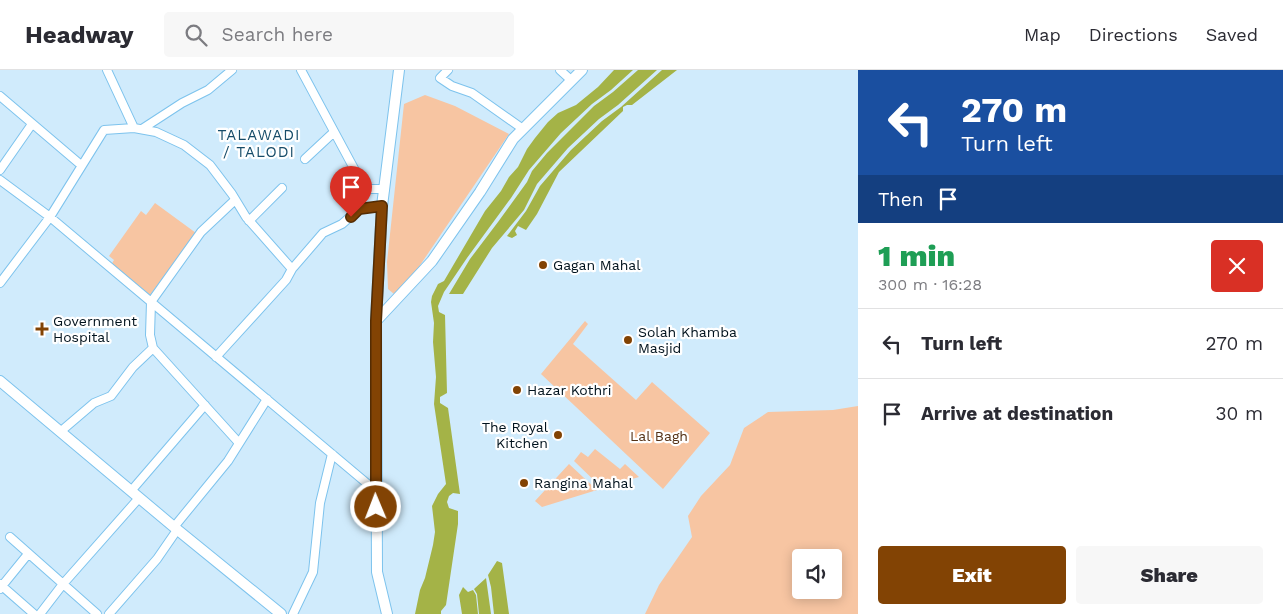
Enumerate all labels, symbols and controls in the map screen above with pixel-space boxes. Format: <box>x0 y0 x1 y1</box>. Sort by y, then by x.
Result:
search box <box>164 12 514 57</box>
text: Headway <box>25 21 134 49</box>
icon: search <box>182 21 210 49</box>
text: Search here <box>222 23 333 46</box>
text: Map <box>1024 24 1061 45</box>
text: Directions <box>1089 24 1178 45</box>
text: Saved <box>1206 24 1258 45</box>
text: 270 m <box>961 89 1067 131</box>
icon: left <box>878 90 943 155</box>
district label: TALAWADI / TALODI <box>218 126 300 161</box>
text: Turn left <box>961 131 1053 156</box>
pin <box>330 166 372 217</box>
icon: arrive <box>337 173 365 201</box>
icon: arrive <box>934 185 962 213</box>
text: Then <box>878 188 924 211</box>
text: 1 min <box>878 238 955 273</box>
button: close <box>1211 240 1263 292</box>
place label: Gagan Mahal <box>553 257 641 273</box>
marker: Gagan Mahal <box>537 259 549 271</box>
text: 300 m · 16:28 <box>878 275 982 294</box>
place label: Government Hospital <box>53 313 137 345</box>
marker: Government Hospital <box>35 322 49 336</box>
place label: Solah Khamba Masjid <box>638 324 737 356</box>
icon: left <box>878 330 906 358</box>
text: Turn left <box>921 332 1002 355</box>
text: 270 m <box>1206 332 1263 355</box>
marker: Solah Khamba Masjid <box>622 334 634 346</box>
place label: Hazar Kothri <box>527 382 612 398</box>
marker: Hazar Kothri <box>511 384 523 396</box>
icon: arrive <box>878 400 906 428</box>
text: Arrive at destination <box>921 402 1113 425</box>
text: 30 m <box>1216 402 1263 425</box>
place label: The Royal Kitchen <box>482 419 549 451</box>
park label: Lal Bagh <box>630 428 688 444</box>
marker: The Royal Kitchen <box>552 429 564 441</box>
place label: Rangina Mahal <box>534 475 633 491</box>
marker: Rangina Mahal <box>518 477 530 489</box>
position arrow <box>349 480 401 532</box>
button: Exit <box>878 546 1066 604</box>
button: Share <box>1076 546 1263 604</box>
map controls <box>792 549 842 599</box>
button: sound <box>792 549 842 599</box>

